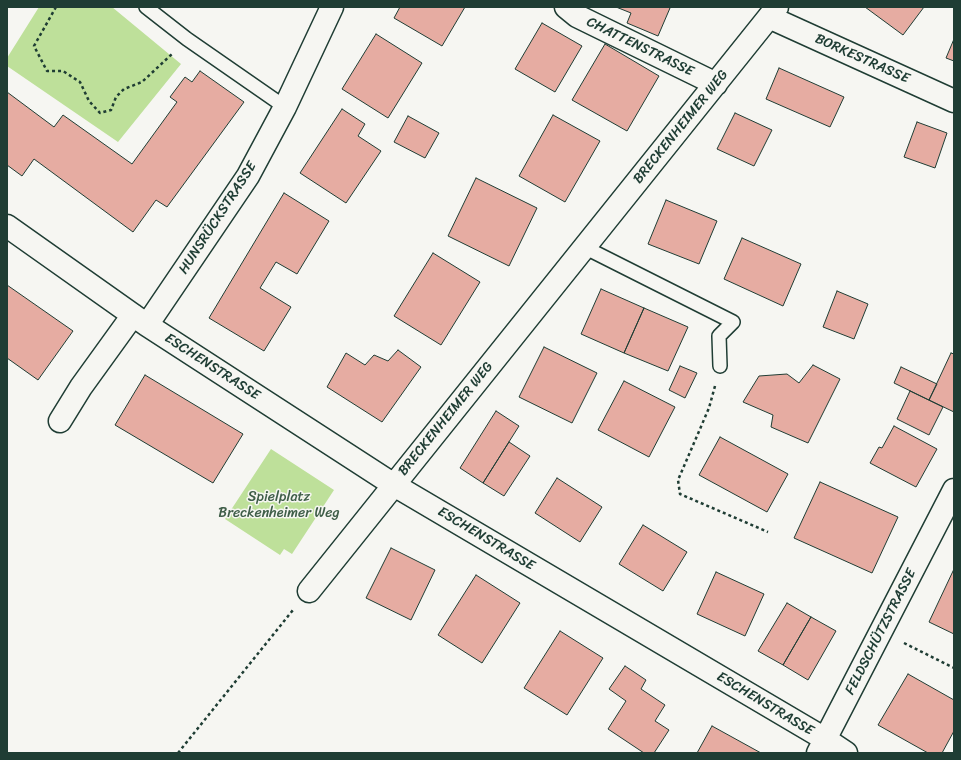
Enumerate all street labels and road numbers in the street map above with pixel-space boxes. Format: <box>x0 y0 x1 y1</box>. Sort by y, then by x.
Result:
street label: CHATTENSTRASSE <box>584 14 696 80</box>
street label: BORKESTRASSE <box>812 31 912 87</box>
street label: BRECKENHEIMER WEG <box>630 67 732 187</box>
street label: HUNSRÜCKSTRASSE <box>175 159 261 277</box>
street label: ESCHENSTRASSE <box>161 330 263 404</box>
street label: BRECKENHEIMER WEG <box>395 359 497 479</box>
street label: ESCHENSTRASSE <box>435 503 537 575</box>
street label: FELDSCHÜTZSTRASSE <box>842 566 920 698</box>
street label: ESCHENSTRASSE <box>714 668 816 740</box>

